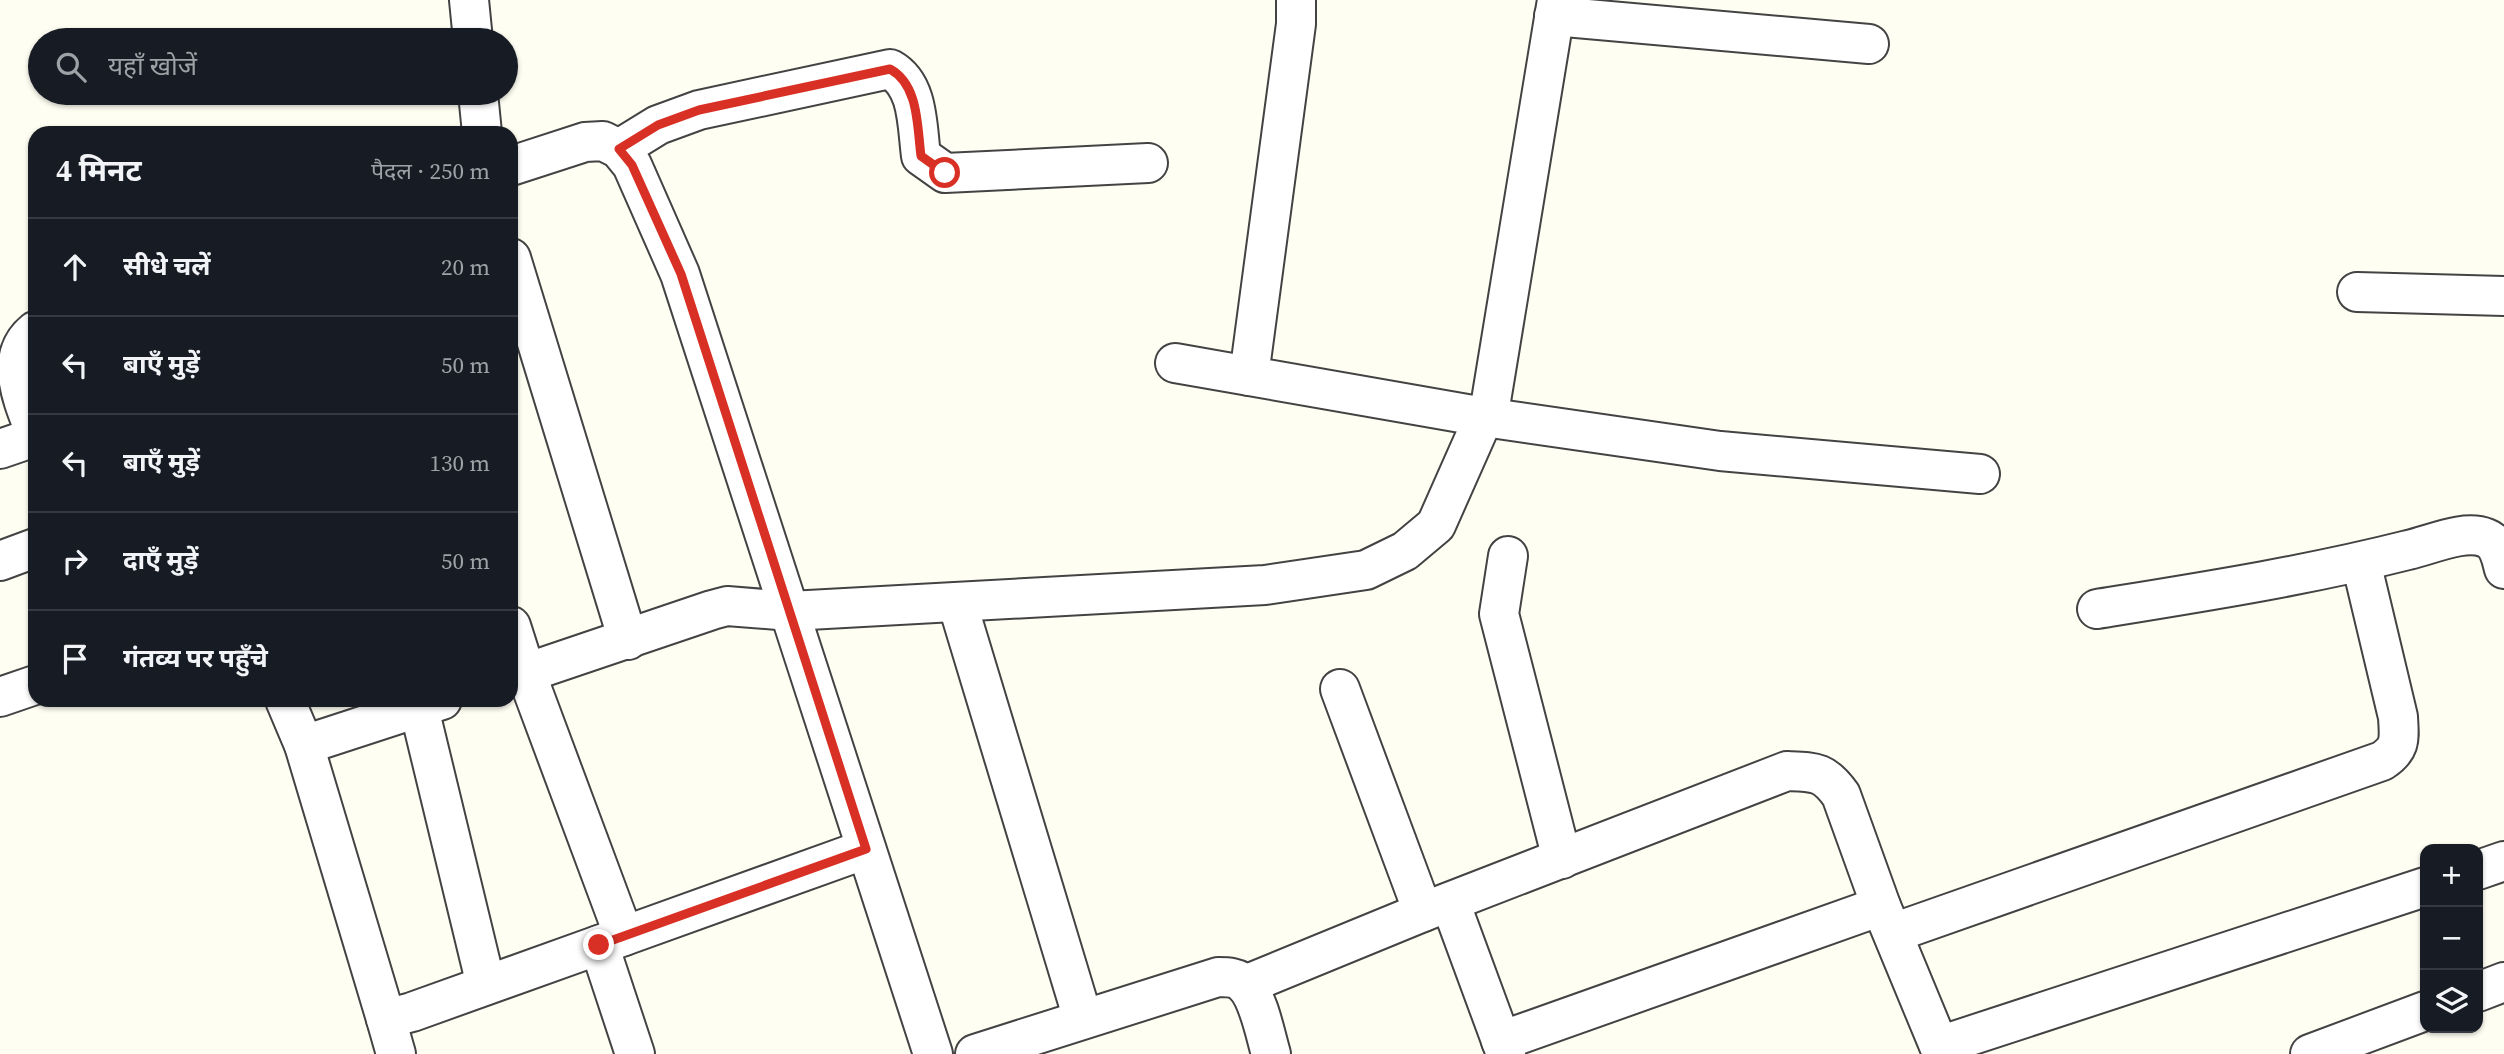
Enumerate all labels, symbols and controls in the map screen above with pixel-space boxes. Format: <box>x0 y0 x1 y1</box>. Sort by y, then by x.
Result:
search box <box>28 28 518 105</box>
icon: search <box>52 48 90 86</box>
text: यहाँ खोजें <box>108 48 197 84</box>
text: 4 मिनट <box>56 150 142 191</box>
text: पैदल · 250 m <box>371 155 490 187</box>
route start <box>929 157 960 188</box>
icon: ahead <box>56 248 94 286</box>
text: सीधे चलें <box>123 248 211 284</box>
text: 20 m <box>441 251 490 283</box>
icon: left <box>56 346 94 384</box>
text: बाएँ मुड़ें <box>123 346 200 382</box>
text: 50 m <box>441 349 490 381</box>
icon: left <box>56 444 94 482</box>
text: बाएँ मुड़ें <box>123 444 200 480</box>
text: 130 m <box>429 447 490 479</box>
icon: right <box>56 542 94 580</box>
text: दाएँ मुड़ें <box>123 542 198 578</box>
text: 50 m <box>441 545 490 577</box>
icon: arrive <box>56 640 94 678</box>
text: गंतव्य पर पहुँचे <box>123 640 268 676</box>
map controls <box>2420 844 2483 1033</box>
button: + <box>2420 844 2483 907</box>
button: − <box>2420 907 2483 970</box>
route end <box>583 929 614 960</box>
button: layers <box>2420 970 2483 1033</box>

